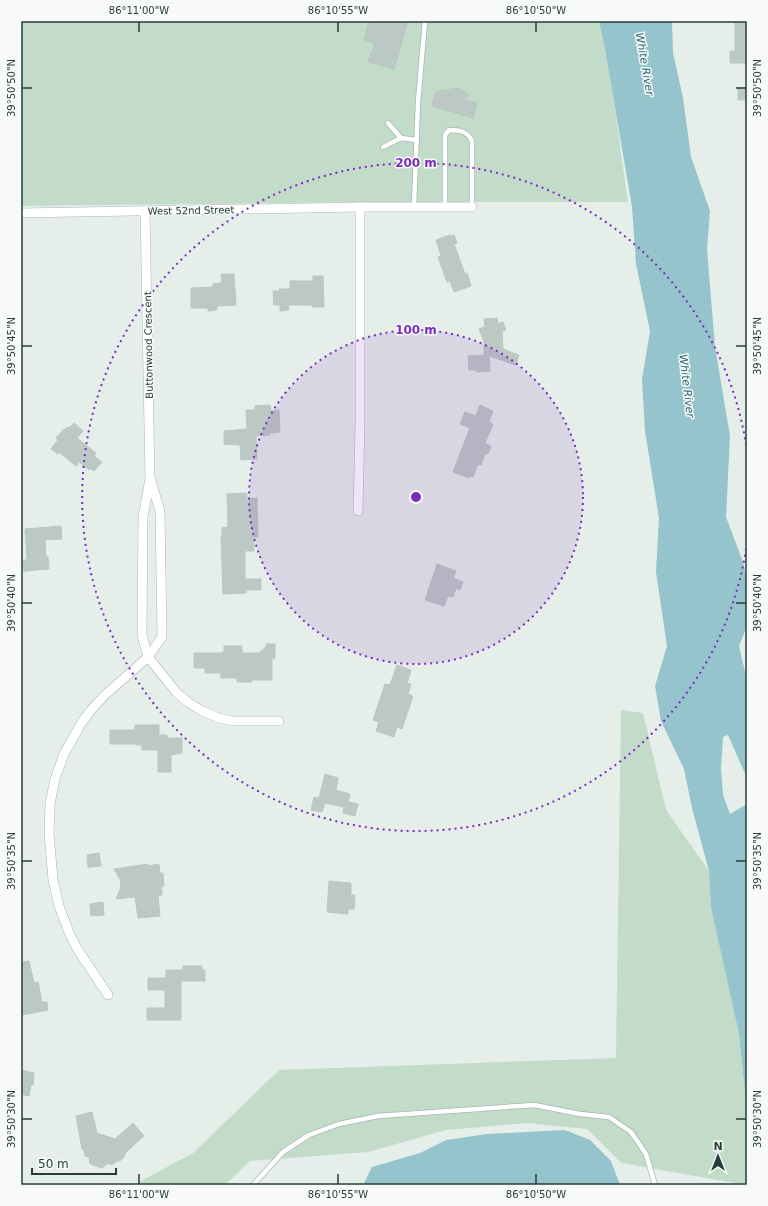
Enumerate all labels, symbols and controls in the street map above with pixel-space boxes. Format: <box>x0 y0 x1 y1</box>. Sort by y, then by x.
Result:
text: 86°11'00"W <box>109 5 169 16</box>
text: 86°10'55"W <box>308 5 368 16</box>
text: 86°10'50"W <box>506 5 566 16</box>
water label: White River <box>633 31 657 98</box>
text: 39°50'50"N <box>6 59 17 117</box>
text: 39°50'50"N <box>752 59 763 117</box>
text: 200 m <box>395 156 437 170</box>
street label: West 52nd Street <box>148 204 235 217</box>
street label: Buttonwood Crescent <box>142 291 155 399</box>
text: 39°50'45"N <box>6 317 17 375</box>
text: 39°50'45"N <box>752 317 763 375</box>
text: 100 m <box>395 323 437 337</box>
water label: White River <box>676 354 697 420</box>
centre of rings <box>409 490 423 504</box>
text: 39°50'40"N <box>6 574 17 632</box>
text: 39°50'40"N <box>752 574 763 632</box>
text: 39°50'35"N <box>6 832 17 890</box>
text: 39°50'35"N <box>752 832 763 890</box>
text: 39°50'30"N <box>6 1090 17 1148</box>
text: 39°50'30"N <box>752 1090 763 1148</box>
north arrow <box>698 1136 738 1176</box>
text: N <box>713 1140 723 1153</box>
scale bar <box>32 1150 116 1176</box>
text: 50 m <box>38 1157 69 1171</box>
text: 86°11'00"W <box>109 1189 169 1200</box>
text: 86°10'55"W <box>308 1189 368 1200</box>
text: 86°10'50"W <box>506 1189 566 1200</box>

